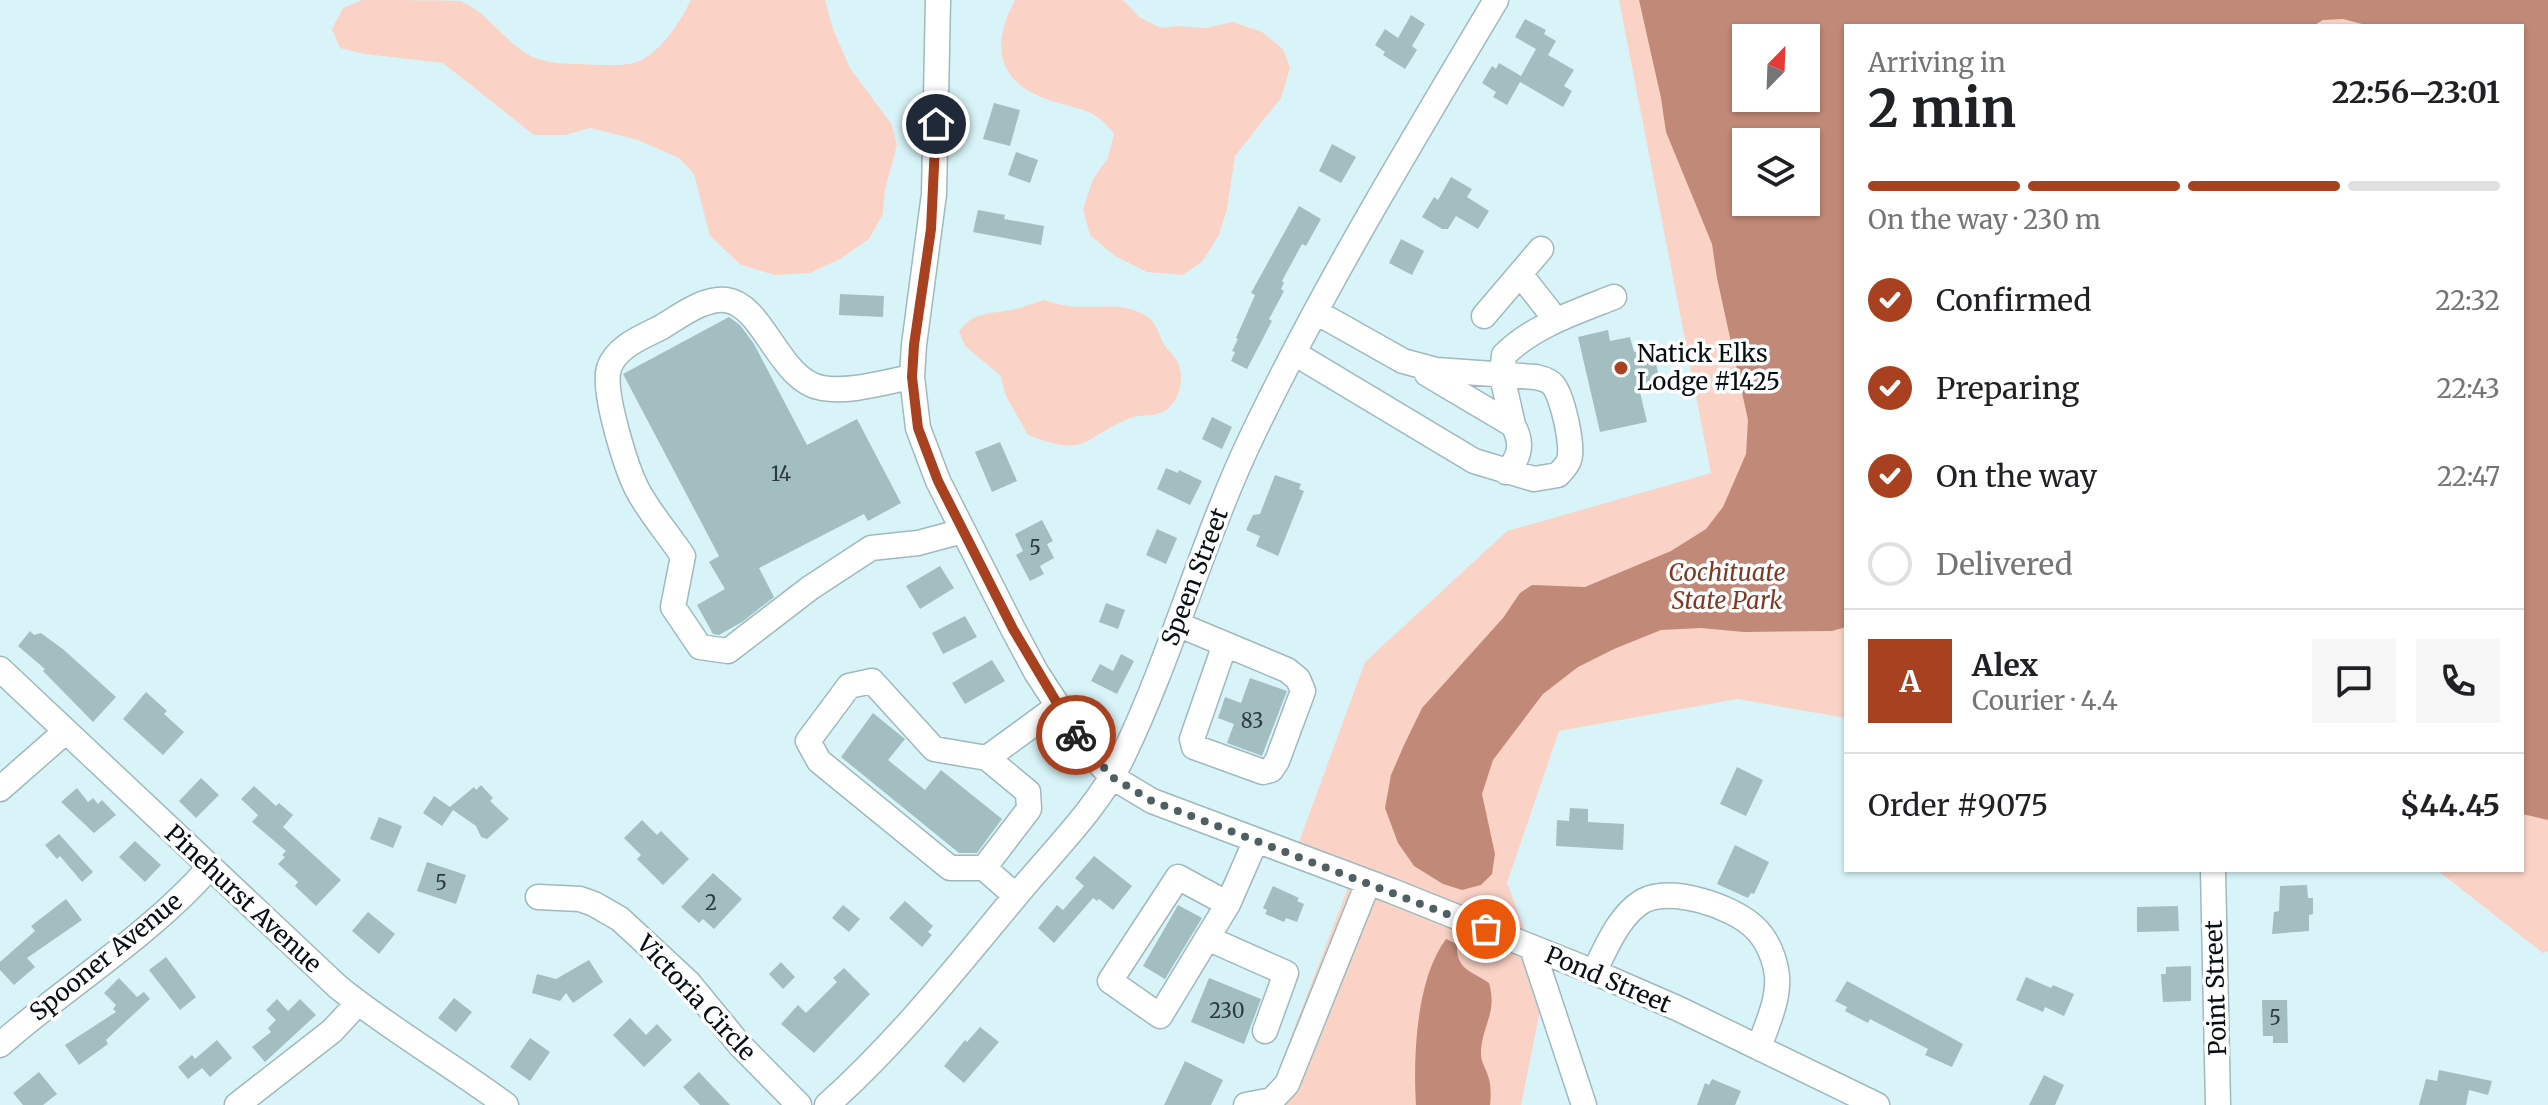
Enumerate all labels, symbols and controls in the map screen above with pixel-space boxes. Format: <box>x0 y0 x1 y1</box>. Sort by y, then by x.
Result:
north arrow <box>1732 24 1820 112</box>
map controls <box>1732 24 1820 216</box>
text: Arriving in <box>1868 46 2006 79</box>
text: 22:56–23:01 <box>2332 73 2500 111</box>
text: 2 min <box>1868 76 2016 141</box>
pin <box>902 90 970 158</box>
icon: home <box>914 102 958 146</box>
button: layers <box>1732 128 1820 216</box>
text: On the way · 230 m <box>1868 203 2101 236</box>
icon: check <box>1868 278 1912 322</box>
text: Confirmed <box>1936 281 2091 319</box>
text: 22:32 <box>2435 284 2500 317</box>
place label: Natick Elks Lodge #1425 <box>1637 338 1780 397</box>
marker: Natick Elks Lodge #1425 <box>1612 359 1630 377</box>
icon: check <box>1868 366 1912 410</box>
text: Preparing <box>1936 369 2079 407</box>
text: 22:43 <box>2436 372 2500 405</box>
icon: check <box>1868 454 1912 498</box>
text: On the way <box>1936 457 2097 495</box>
text: 22:47 <box>2437 460 2500 493</box>
house number: 14 <box>771 461 791 486</box>
street label: Speen Street <box>1154 503 1235 650</box>
house number: 5 <box>1029 535 1041 560</box>
text: Delivered <box>1936 545 2073 583</box>
park label: Cochituate State Park <box>1668 557 1786 616</box>
button: chat <box>2312 639 2396 723</box>
button: phone <box>2416 639 2500 723</box>
text: Alex <box>1972 646 2038 684</box>
text: A <box>1899 662 1921 700</box>
text: Courier · 4.4 <box>1972 684 2118 717</box>
courier <box>1036 695 1116 775</box>
house number: 83 <box>1241 708 1263 733</box>
icon: bike <box>1054 713 1098 757</box>
text: Order #9075 <box>1868 786 2048 824</box>
text: $44.45 <box>2400 786 2500 824</box>
street label: Pinehurst Avenue <box>159 818 328 979</box>
house number: 5 <box>435 870 447 895</box>
street label: Spooner Avenue <box>23 886 188 1028</box>
house number: 2 <box>705 890 717 915</box>
pin <box>1452 895 1520 963</box>
icon: bag <box>1464 907 1508 951</box>
street label: Point Street <box>2198 919 2233 1056</box>
street label: Victoria Circle <box>630 928 763 1067</box>
street label: Pond Street <box>1541 939 1676 1020</box>
house number: 230 <box>1209 998 1245 1023</box>
house number: 5 <box>2269 1005 2281 1030</box>

